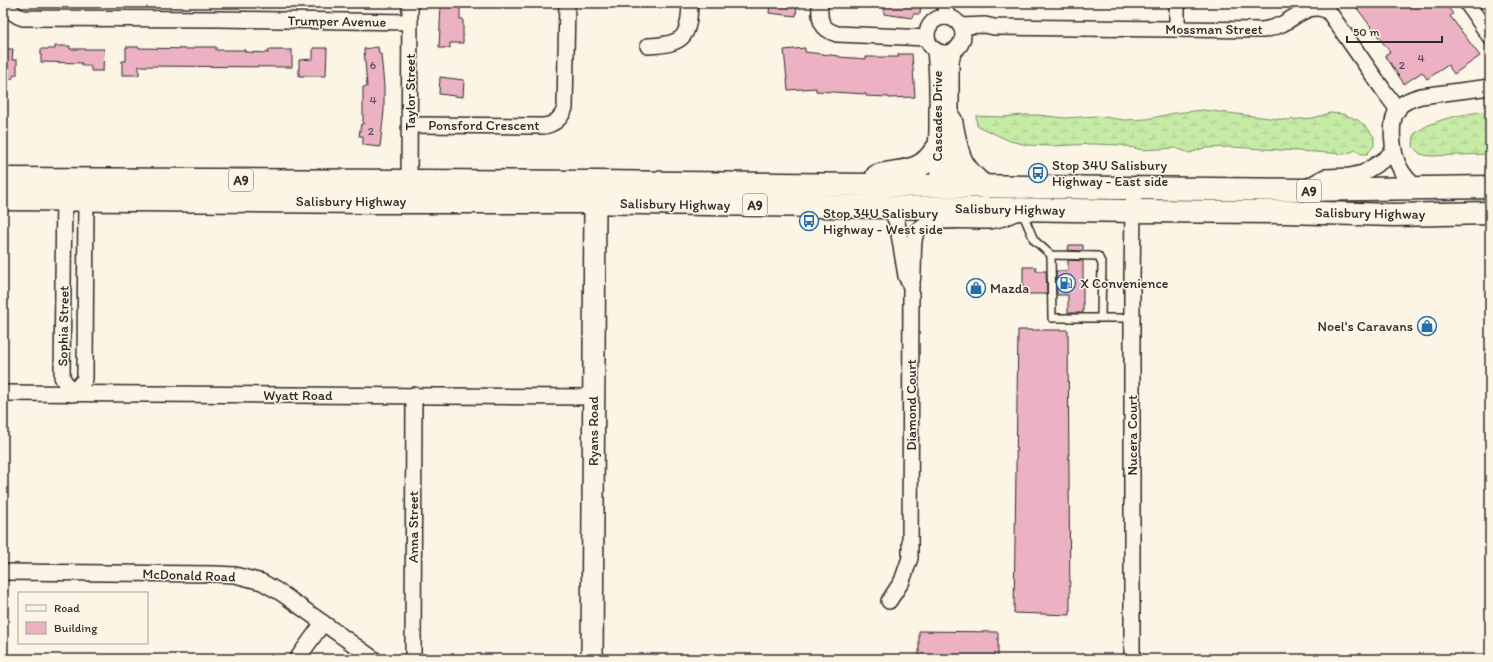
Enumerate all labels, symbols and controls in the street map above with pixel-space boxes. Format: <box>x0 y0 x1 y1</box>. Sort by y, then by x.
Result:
street label: Trumper Avenue <box>287 12 387 31</box>
scale bar <box>1347 18 1442 44</box>
street label: Mossman Street <box>1165 21 1263 38</box>
text: 50 m <box>1353 25 1379 39</box>
house number: 4 <box>1417 51 1425 65</box>
street label: Taylor Street <box>402 53 419 131</box>
house number: 6 <box>370 58 376 72</box>
house number: 2 <box>1399 58 1406 72</box>
street label: Cascades Drive <box>929 70 946 161</box>
house number: 4 <box>369 93 377 107</box>
street label: Ponsford Crescent <box>428 117 540 134</box>
house number: 2 <box>368 124 375 138</box>
place label: Stop 34U Salisbury Highway - East side <box>1052 157 1168 190</box>
bus stop icon: Stop 34U Salisbury Highway - East side <box>1027 162 1049 184</box>
road number: A9 <box>229 169 253 191</box>
road number: A9 <box>1297 180 1321 202</box>
street label: Salisbury Highway <box>296 193 407 210</box>
road number: A9 <box>743 194 767 216</box>
street label: Salisbury Highway <box>620 195 731 214</box>
street label: Salisbury Highway <box>955 200 1066 219</box>
street label: Salisbury Highway <box>1315 204 1426 223</box>
place label: Stop 34U Salisbury Highway - West side <box>823 205 943 238</box>
bus stop icon: Stop 34U Salisbury Highway - West side <box>798 210 820 232</box>
fuel station icon: X Convenience <box>1055 272 1077 294</box>
place label: X Convenience <box>1080 275 1169 292</box>
shop icon: Mazda <box>965 277 987 299</box>
place label: Mazda <box>990 280 1029 297</box>
street label: Sophia Street <box>54 285 73 367</box>
shop icon: Noel's Caravans <box>1416 315 1438 337</box>
place label: Noel's Caravans <box>1318 318 1413 335</box>
street label: Diamond Court <box>903 359 920 451</box>
street label: Wyatt Road <box>263 387 333 404</box>
street label: Nucera Court <box>1124 395 1141 475</box>
street label: Ryans Road <box>585 396 602 466</box>
street label: Anna Street <box>405 491 422 563</box>
street label: McDonald Road <box>142 565 236 586</box>
legend <box>18 592 148 644</box>
text: Road <box>54 601 80 615</box>
text: Building <box>54 621 98 635</box>

